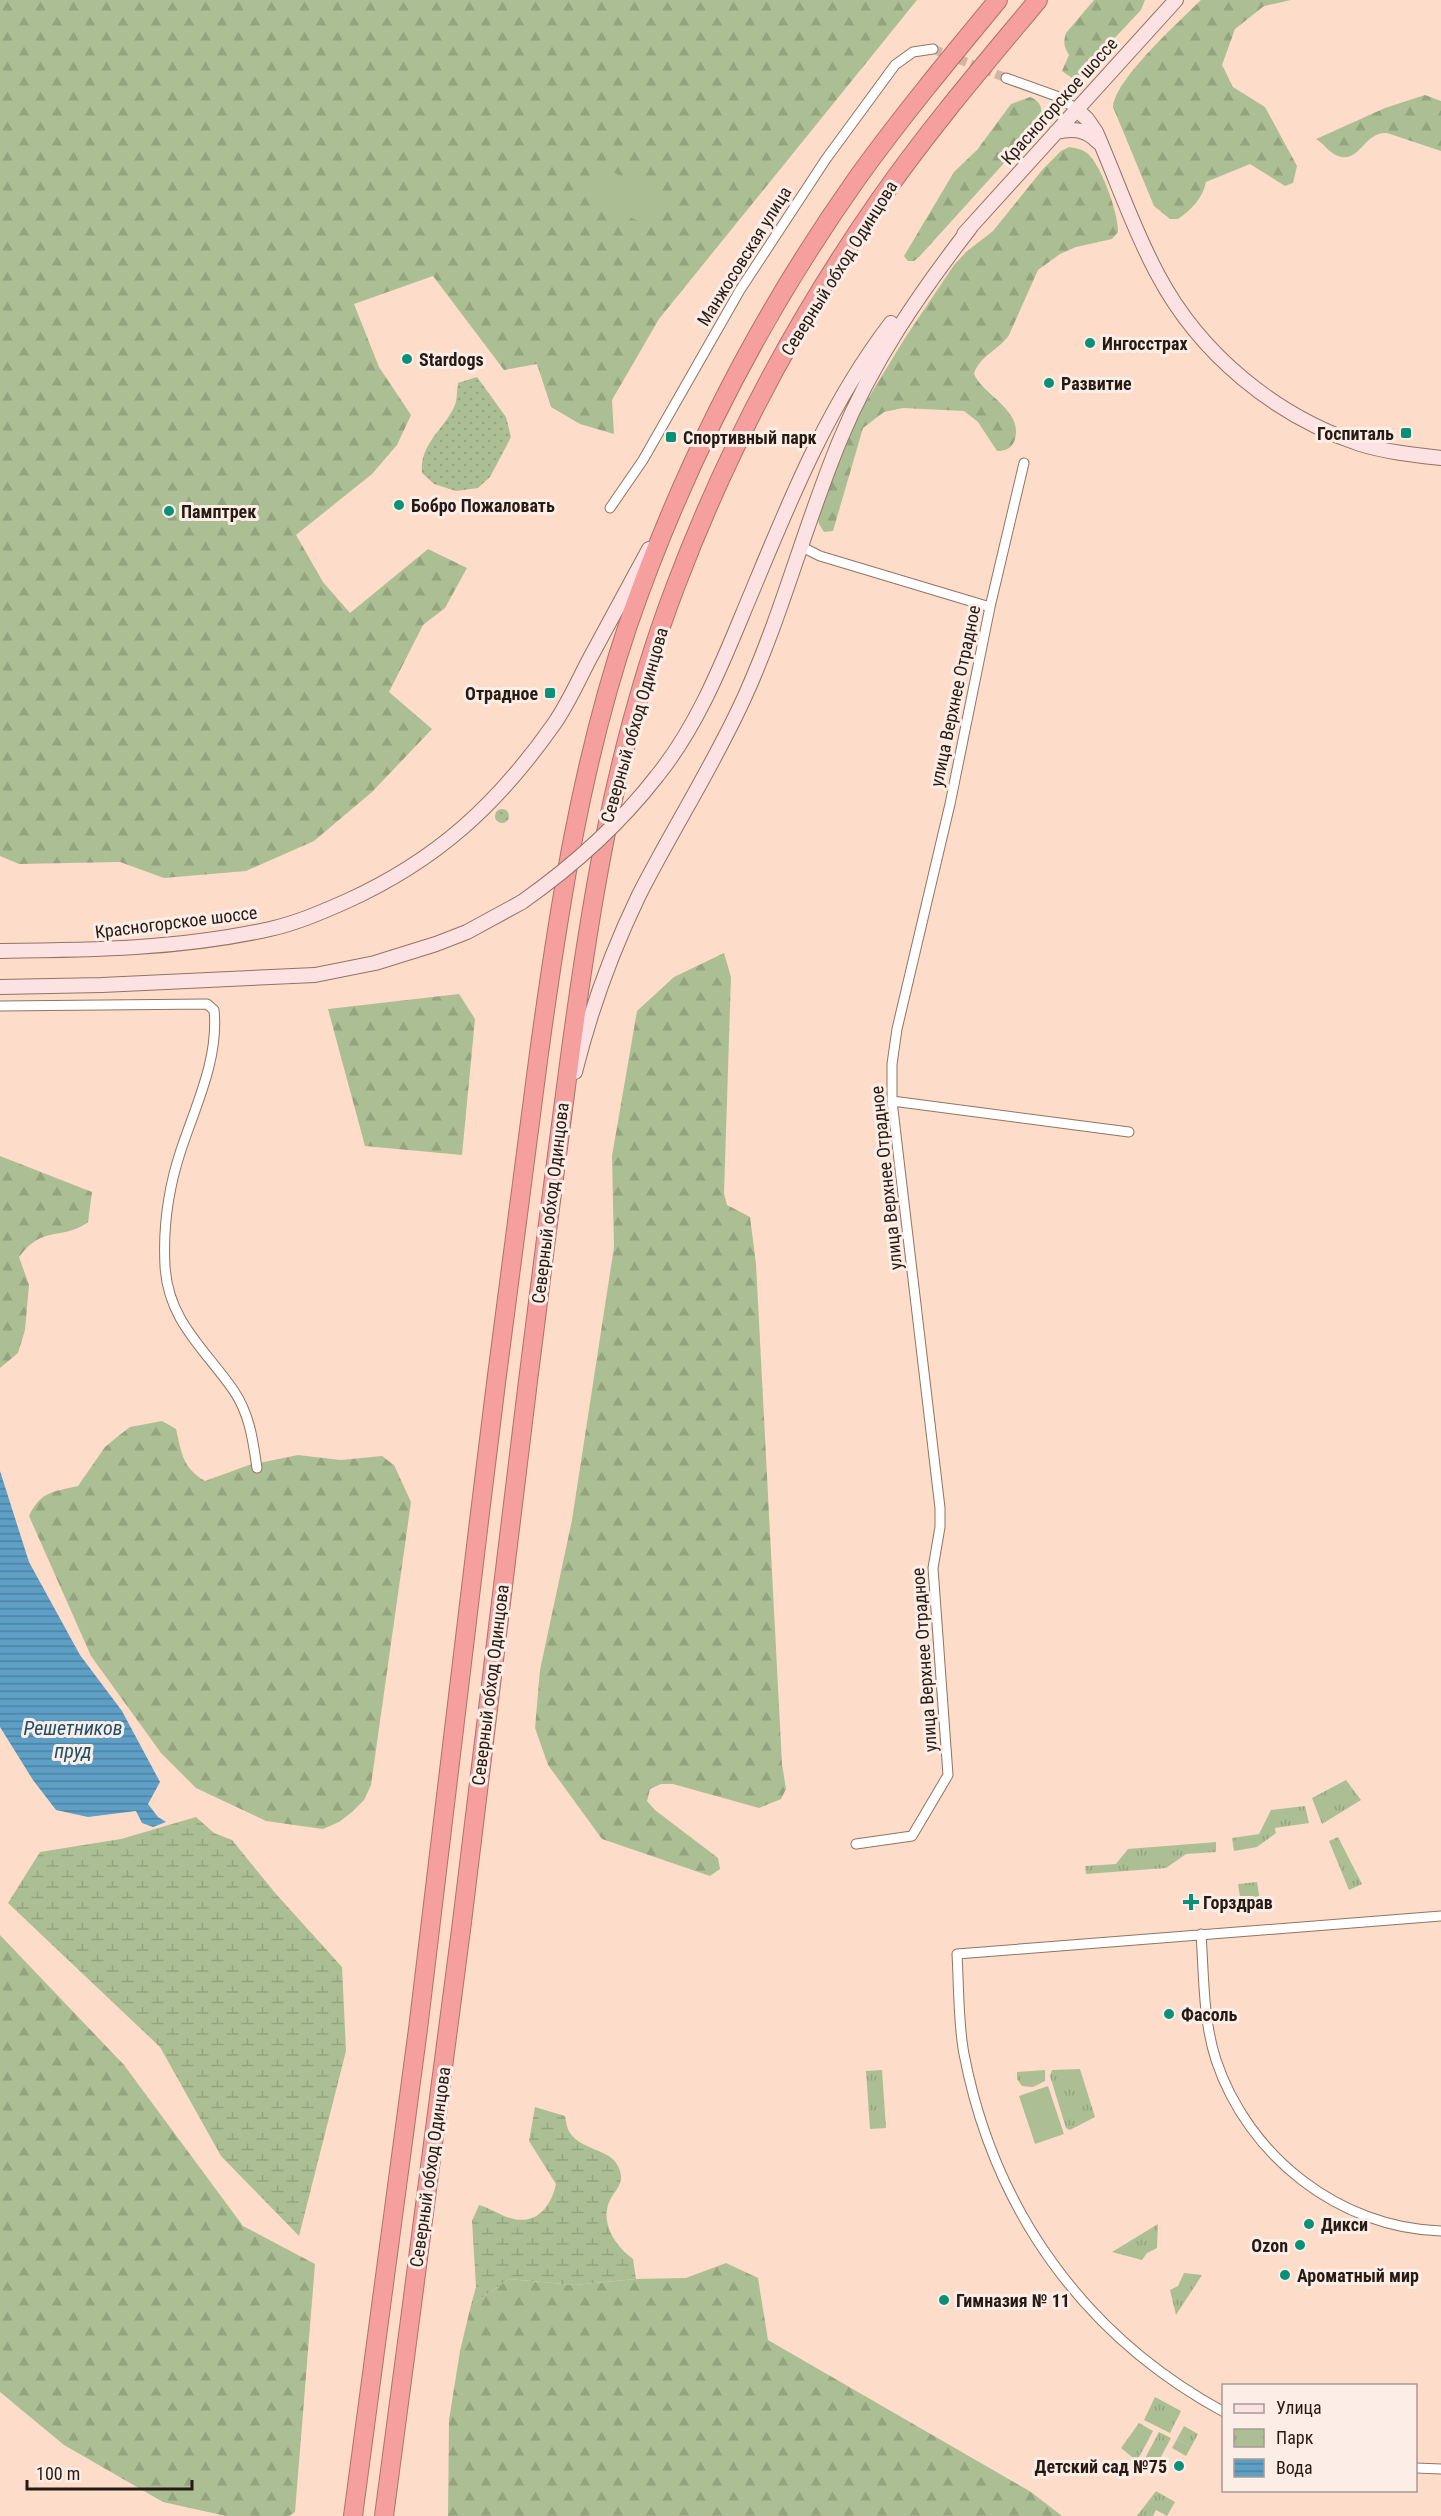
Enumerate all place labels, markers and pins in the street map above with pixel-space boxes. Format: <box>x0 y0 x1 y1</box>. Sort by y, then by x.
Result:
place label: Ингосстрах <box>1102 333 1188 354</box>
marker: Ингосстрах <box>1083 336 1097 350</box>
place label: Stardogs <box>419 349 484 370</box>
marker: Stardogs <box>400 352 414 366</box>
place label: Развитие <box>1061 373 1132 394</box>
marker: Развитие <box>1042 376 1056 390</box>
place label: Госпиталь <box>1317 423 1394 444</box>
marker: Госпиталь <box>1399 426 1413 440</box>
place label: Спортивный парк <box>683 427 817 448</box>
marker: Спортивный парк <box>664 430 678 444</box>
place label: Бобро Пожаловать <box>411 495 555 516</box>
marker: Бобро Пожаловать <box>392 498 406 512</box>
place label: Памптрек <box>181 501 256 522</box>
marker: Памптрек <box>162 504 176 518</box>
place label: Отрадное <box>465 683 538 704</box>
marker: Отрадное <box>543 686 557 700</box>
place label: Горздрав <box>1203 1892 1273 1913</box>
marker: Горздрав <box>1184 1895 1198 1909</box>
place label: Фасоль <box>1181 2004 1238 2025</box>
marker: Фасоль <box>1162 2007 1176 2021</box>
place label: Дикси <box>1321 2214 1368 2235</box>
marker: Дикси <box>1302 2217 1316 2231</box>
place label: Ozon <box>1251 2235 1288 2256</box>
marker: Ozon <box>1293 2238 1307 2252</box>
place label: Ароматный мир <box>1297 2265 1419 2286</box>
marker: Ароматный мир <box>1278 2268 1292 2282</box>
place label: Гимназия № 11 <box>956 2290 1070 2311</box>
marker: Гимназия № 11 <box>937 2293 951 2307</box>
place label: Детский сад №75 <box>1035 2456 1167 2477</box>
marker: Детский сад №75 <box>1172 2459 1186 2473</box>

